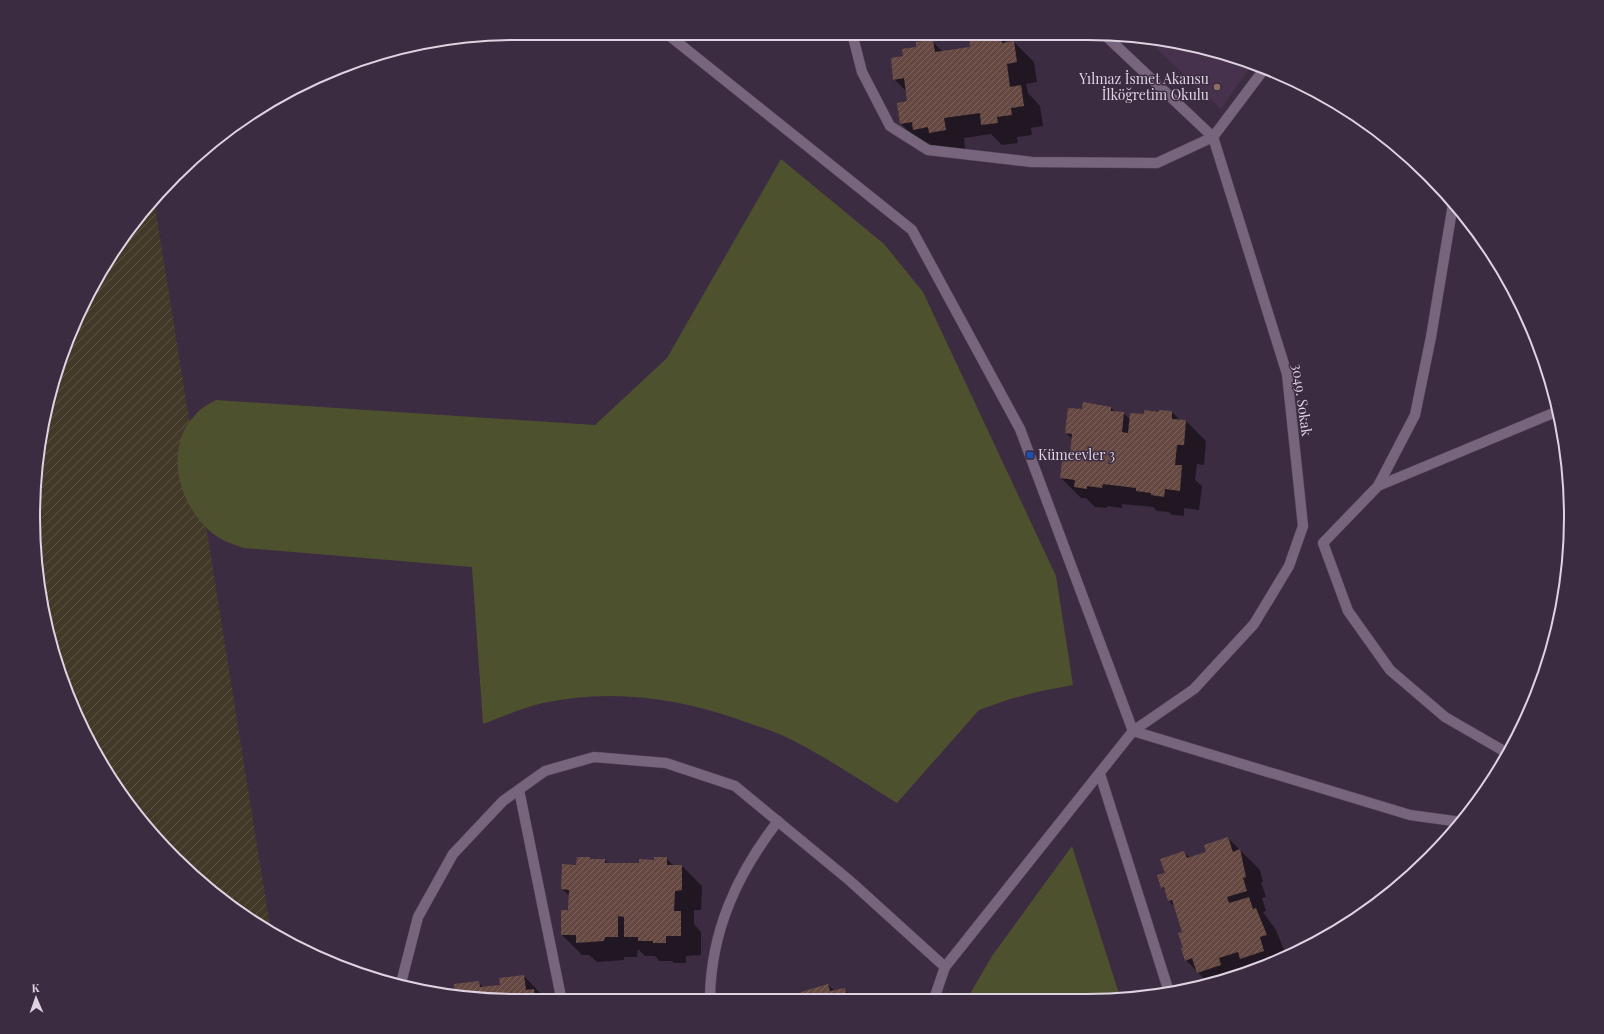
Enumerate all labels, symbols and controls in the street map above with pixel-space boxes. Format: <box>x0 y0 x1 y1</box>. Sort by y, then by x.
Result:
place label: Yılmaz İsmet Akansu İlköğretim Okulu <box>1078 69 1209 104</box>
marker: Yılmaz İsmet Akansu İlköğretim Okulu <box>1212 82 1222 92</box>
street label: 3049. Sokak <box>1288 362 1317 438</box>
place label: Kümeevler 3 <box>1038 445 1115 464</box>
marker: Kümeevler 3 <box>1025 450 1035 460</box>
north arrow <box>16 978 56 1018</box>
text: K <box>31 980 40 995</box>

